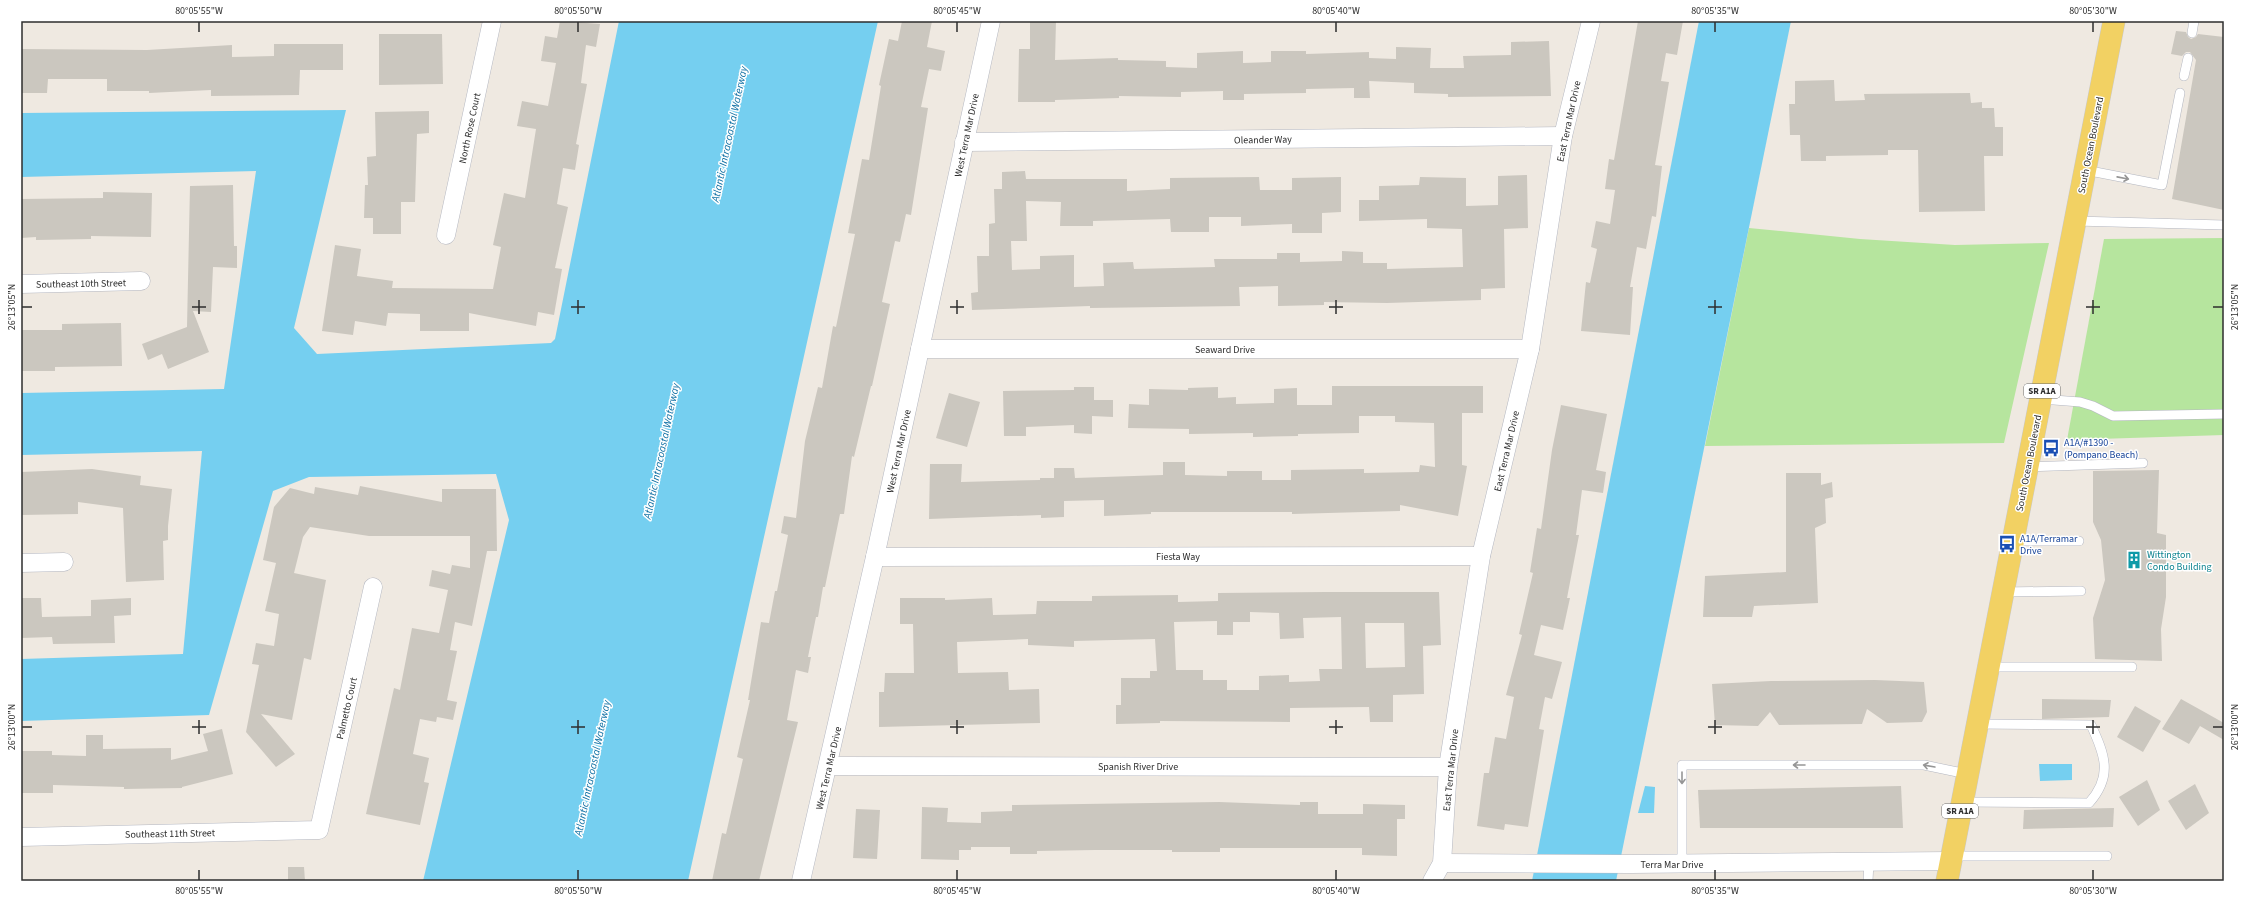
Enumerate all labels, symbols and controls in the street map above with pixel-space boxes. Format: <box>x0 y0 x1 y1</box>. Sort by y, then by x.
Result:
text: 80°05'55"W <box>175 4 223 18</box>
text: 80°05'50"W <box>554 4 602 18</box>
text: 80°05'45"W <box>933 4 981 18</box>
text: 80°05'40"W <box>1312 4 1360 18</box>
text: 80°05'35"W <box>1691 4 1739 18</box>
text: 80°05'30"W <box>2069 4 2117 18</box>
water label: Atlantic Intracoastal Waterway <box>708 64 751 204</box>
street label: East Terra Mar Drive <box>1554 79 1584 163</box>
street label: North Rose Court <box>456 91 484 165</box>
street label: West Terra Mar Drive <box>951 92 983 178</box>
street label: South Ocean Boulevard <box>2075 96 2107 195</box>
street label: Oleander Way <box>1234 132 1292 148</box>
one-way arrow <box>2117 174 2130 182</box>
street label: Southeast 10th Street <box>36 276 127 292</box>
text: 26°13'05"N <box>5 284 19 330</box>
text: 26°13'05"N <box>2228 284 2242 330</box>
street label: Seaward Drive <box>1195 343 1255 357</box>
water label: Atlantic Intracoastal Waterway <box>640 381 683 521</box>
road number: SR A1A <box>2024 384 2060 398</box>
street label: West Terra Mar Drive <box>883 408 915 494</box>
street label: East Terra Mar Drive <box>1491 409 1523 493</box>
street label: South Ocean Boulevard <box>2013 414 2045 513</box>
place label: A1A/#1390 - (Pompano Beach) <box>2064 436 2138 462</box>
bus stop icon: A1A/#1390 - (Pompano Beach) <box>2041 438 2061 458</box>
place label: A1A/Terramar Drive <box>2020 532 2078 558</box>
bus stop icon: A1A/Terramar Drive <box>1997 534 2017 554</box>
place label: Wittington Condo Building <box>2147 548 2211 574</box>
street label: Fiesta Way <box>1156 550 1200 564</box>
building icon: Wittington Condo Building <box>2124 550 2144 570</box>
street label: Palmetto Court <box>333 675 361 741</box>
water label: Atlantic Intracoastal Waterway <box>571 698 614 838</box>
text: 26°13'00"N <box>5 704 19 750</box>
text: 26°13'00"N <box>2228 704 2242 750</box>
street label: West Terra Mar Drive <box>813 725 845 811</box>
street label: East Terra Mar Drive <box>1440 728 1462 812</box>
street label: Spanish River Drive <box>1098 760 1178 774</box>
one-way arrow <box>1793 761 1806 769</box>
one-way arrow <box>1923 762 1936 770</box>
one-way arrow <box>1678 771 1686 784</box>
road number: SR A1A <box>1942 804 1978 818</box>
street label: Southeast 11th Street <box>125 826 216 842</box>
street label: Terra Mar Drive <box>1641 858 1703 872</box>
text: 80°05'55"W <box>175 884 223 898</box>
text: 80°05'50"W <box>554 884 602 898</box>
text: 80°05'45"W <box>933 884 981 898</box>
text: 80°05'40"W <box>1312 884 1360 898</box>
text: 80°05'35"W <box>1691 884 1739 898</box>
text: 80°05'30"W <box>2069 884 2117 898</box>

